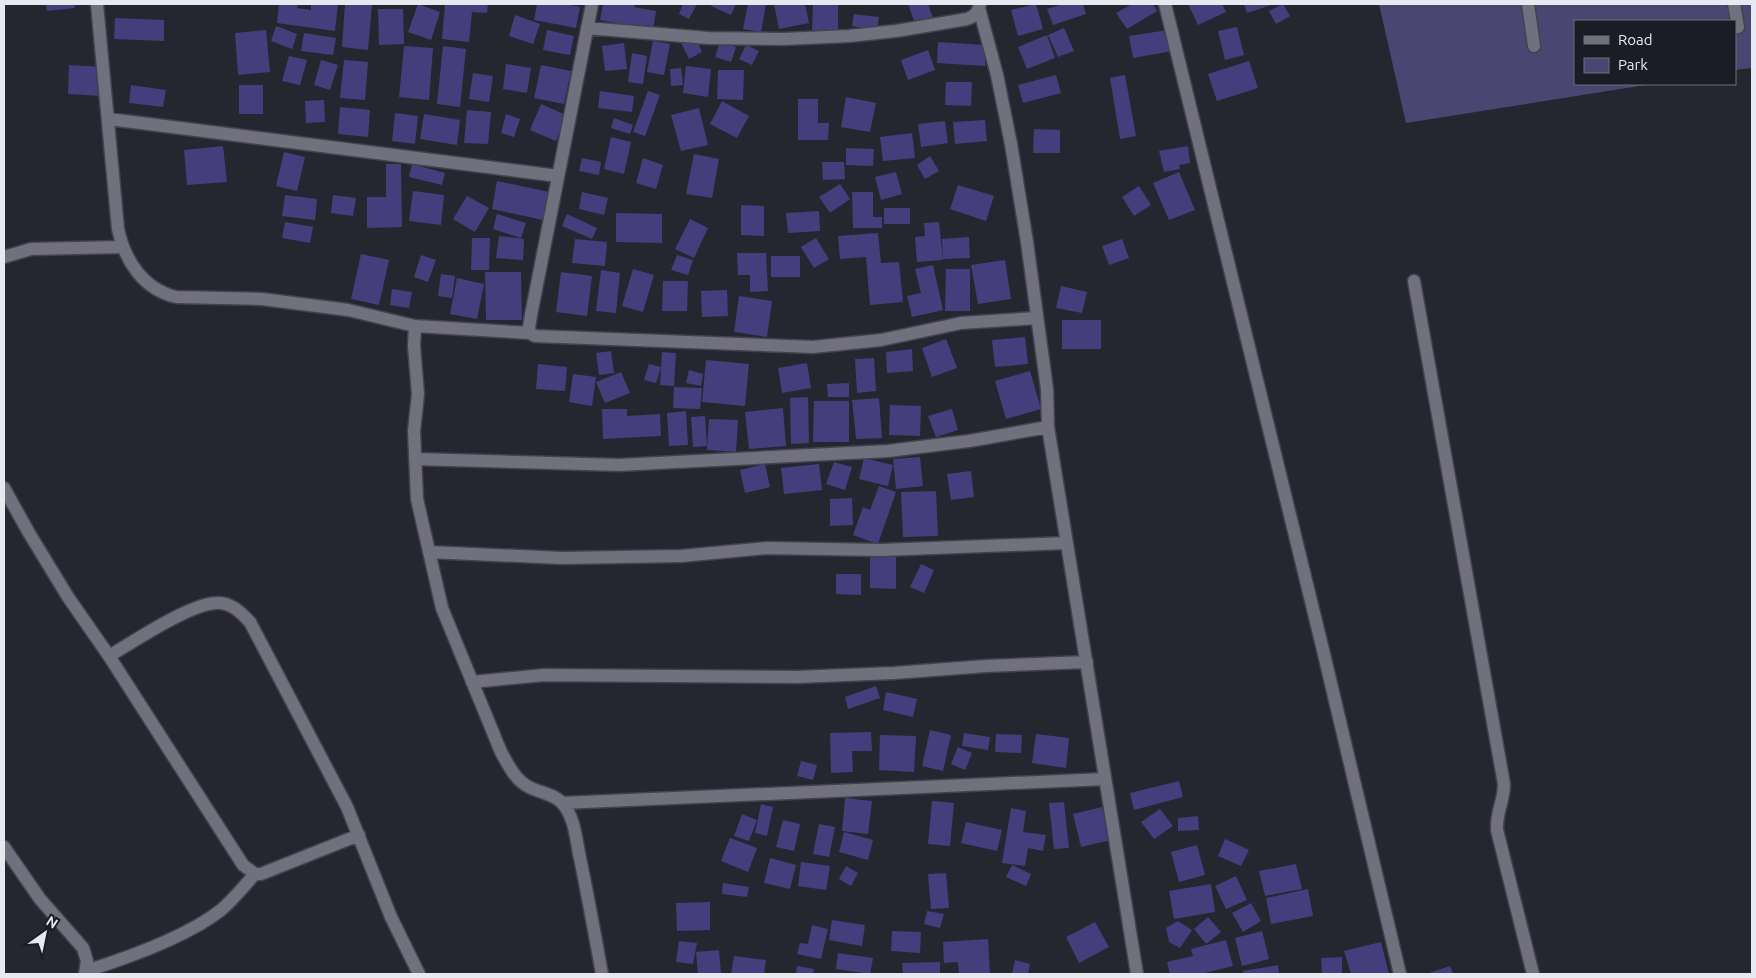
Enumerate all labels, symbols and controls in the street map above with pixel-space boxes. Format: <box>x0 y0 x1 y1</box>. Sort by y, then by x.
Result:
legend <box>1574 20 1736 85</box>
text: Road <box>1618 31 1653 48</box>
text: Park <box>1618 56 1648 73</box>
north arrow <box>20 908 70 958</box>
text: N <box>43 913 61 932</box>

